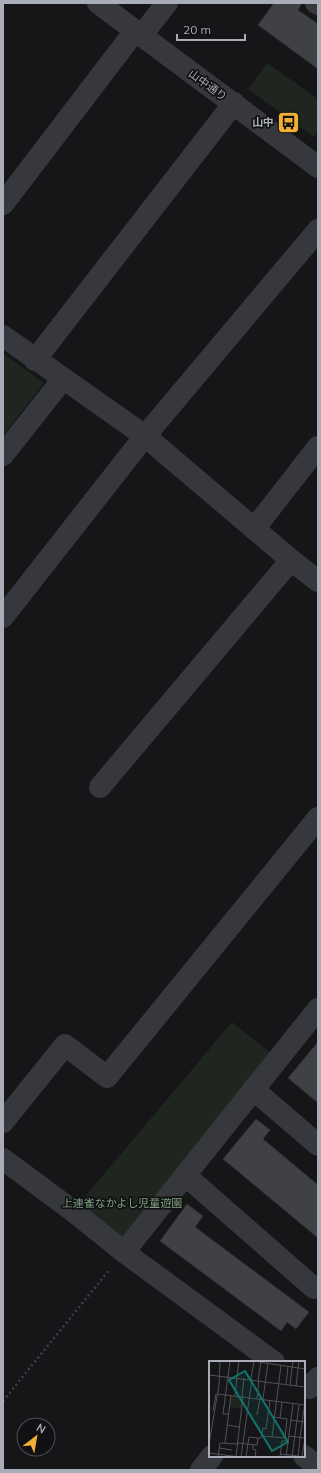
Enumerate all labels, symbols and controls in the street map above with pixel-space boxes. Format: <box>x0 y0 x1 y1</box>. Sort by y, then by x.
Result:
scale bar <box>177 16 245 42</box>
text: 20 m <box>183 22 211 37</box>
street label: 山中通り <box>186 66 230 104</box>
bus stop icon: 山中 <box>276 109 302 135</box>
place label: 山中 <box>252 115 274 129</box>
park label: 上連雀なかよし児童遊園 <box>62 1196 182 1210</box>
inset map <box>209 1361 305 1457</box>
north arrow <box>16 1417 56 1457</box>
text: N <box>34 1420 48 1437</box>

